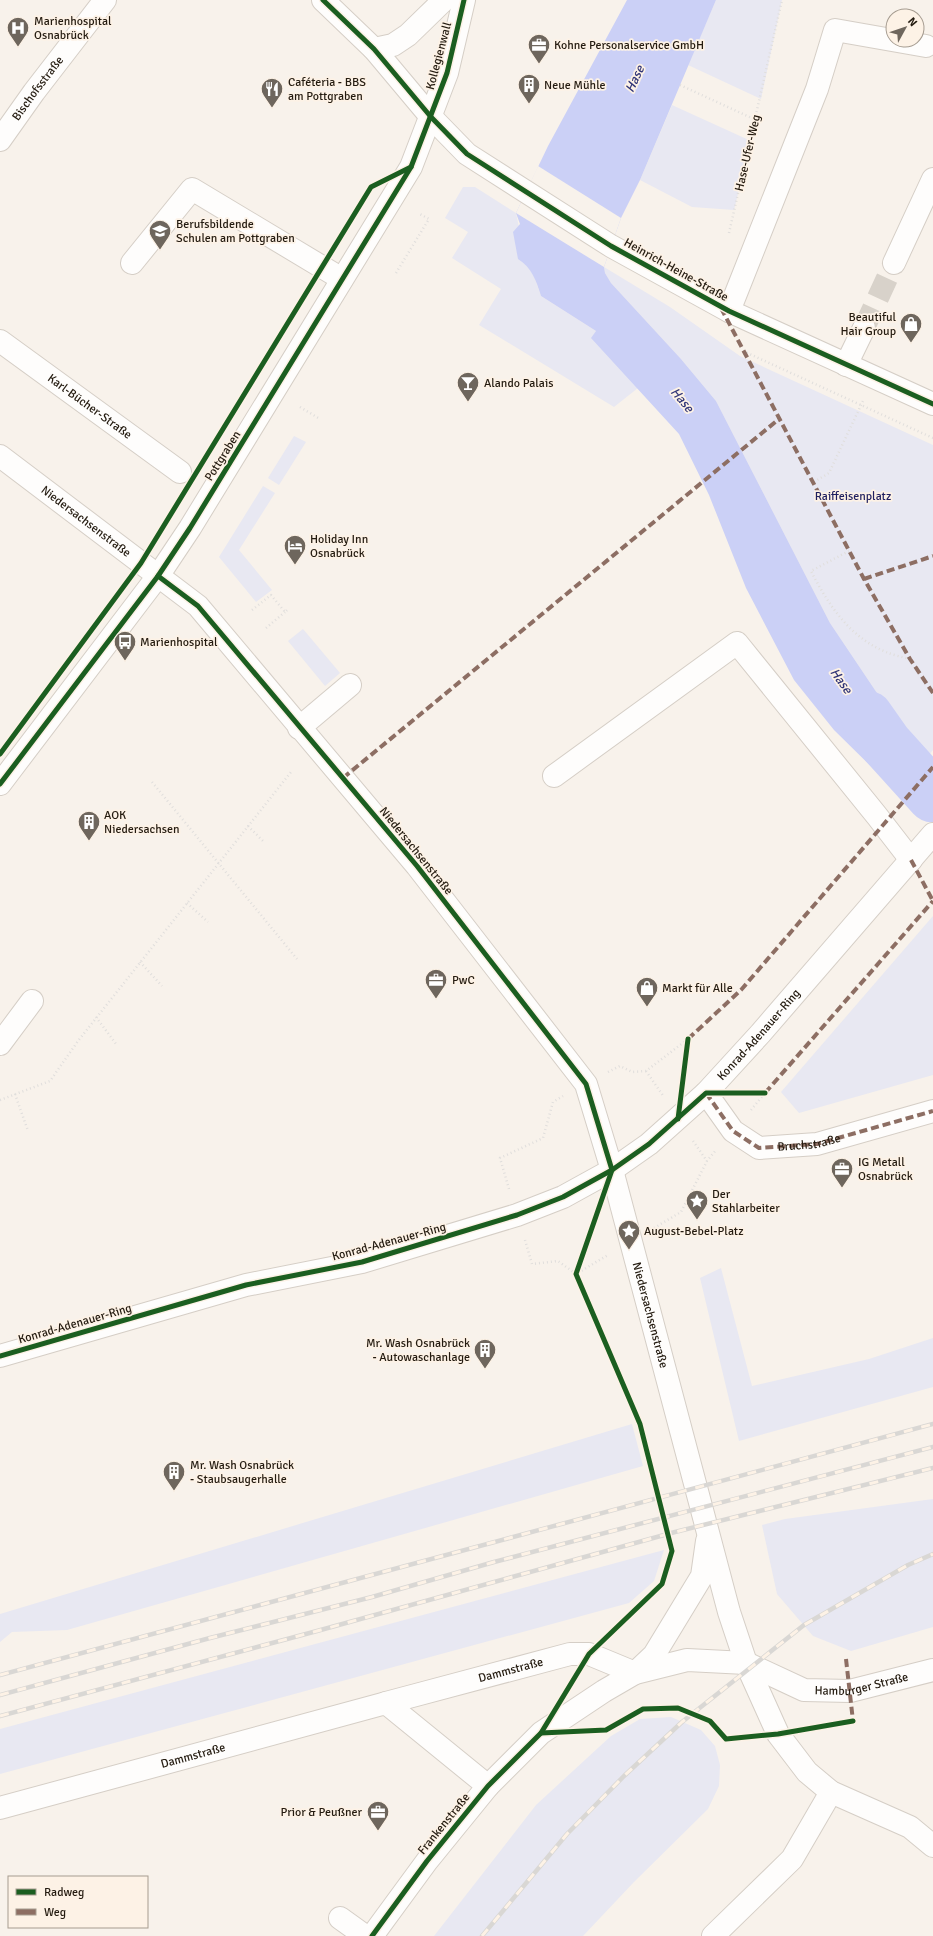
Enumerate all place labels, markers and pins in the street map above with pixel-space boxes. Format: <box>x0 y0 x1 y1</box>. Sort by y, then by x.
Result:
place label: Marienhospital Osnabrück <box>34 14 112 43</box>
hospital icon: Marienhospital Osnabrück <box>5 15 31 48</box>
office icon: Kohne Personalservice GmbH <box>526 32 552 65</box>
place label: Kohne Personalservice GmbH <box>554 38 704 53</box>
building icon: Neue Mühle <box>516 72 542 105</box>
place label: Caféteria - BBS am Pottgraben <box>288 75 366 104</box>
restaurant icon: Caféteria - BBS am Pottgraben <box>259 76 285 109</box>
place label: Neue Mühle <box>544 78 606 93</box>
place label: Berufsbildende Schulen am Pottgraben <box>176 217 295 246</box>
school or university icon: Berufsbildende Schulen am Pottgraben <box>147 218 173 251</box>
place label: Beautiful Hair Group <box>840 310 896 339</box>
shop icon: Beautiful Hair Group <box>898 311 924 344</box>
bar icon: Alando Palais <box>455 370 481 403</box>
place label: Alando Palais <box>484 376 553 391</box>
place label: Holiday Inn Osnabrück <box>310 532 368 561</box>
hotel icon: Holiday Inn Osnabrück <box>282 533 308 566</box>
bus stop icon: Marienhospital <box>112 629 138 662</box>
place label: Marienhospital <box>140 635 218 650</box>
place label: AOK Niedersachsen <box>104 808 179 837</box>
building icon: AOK Niedersachsen <box>76 809 102 842</box>
office icon: PwC <box>423 967 449 1000</box>
place label: PwC <box>452 973 475 988</box>
shop icon: Markt für Alle <box>634 975 660 1008</box>
place label: Markt für Alle <box>662 981 733 996</box>
place label: IG Metall Osnabrück <box>858 1155 913 1184</box>
office icon: IG Metall Osnabrück <box>829 1156 855 1189</box>
place label: Der Stahlarbeiter <box>712 1187 780 1216</box>
place icon: Der Stahlarbeiter <box>684 1188 710 1221</box>
place icon: August-Bebel-Platz <box>616 1218 642 1251</box>
place label: August-Bebel-Platz <box>644 1224 744 1239</box>
place label: Mr. Wash Osnabrück - Autowaschanlage <box>366 1336 470 1365</box>
building icon: Mr. Wash Osnabrück - Autowaschanlage <box>472 1337 498 1370</box>
place label: Mr. Wash Osnabrück - Staubsaugerhalle <box>190 1458 294 1487</box>
building icon: Mr. Wash Osnabrück - Staubsaugerhalle <box>161 1459 187 1492</box>
office icon: Prior & Peußner <box>365 1799 391 1832</box>
place label: Prior & Peußner <box>281 1805 363 1820</box>

